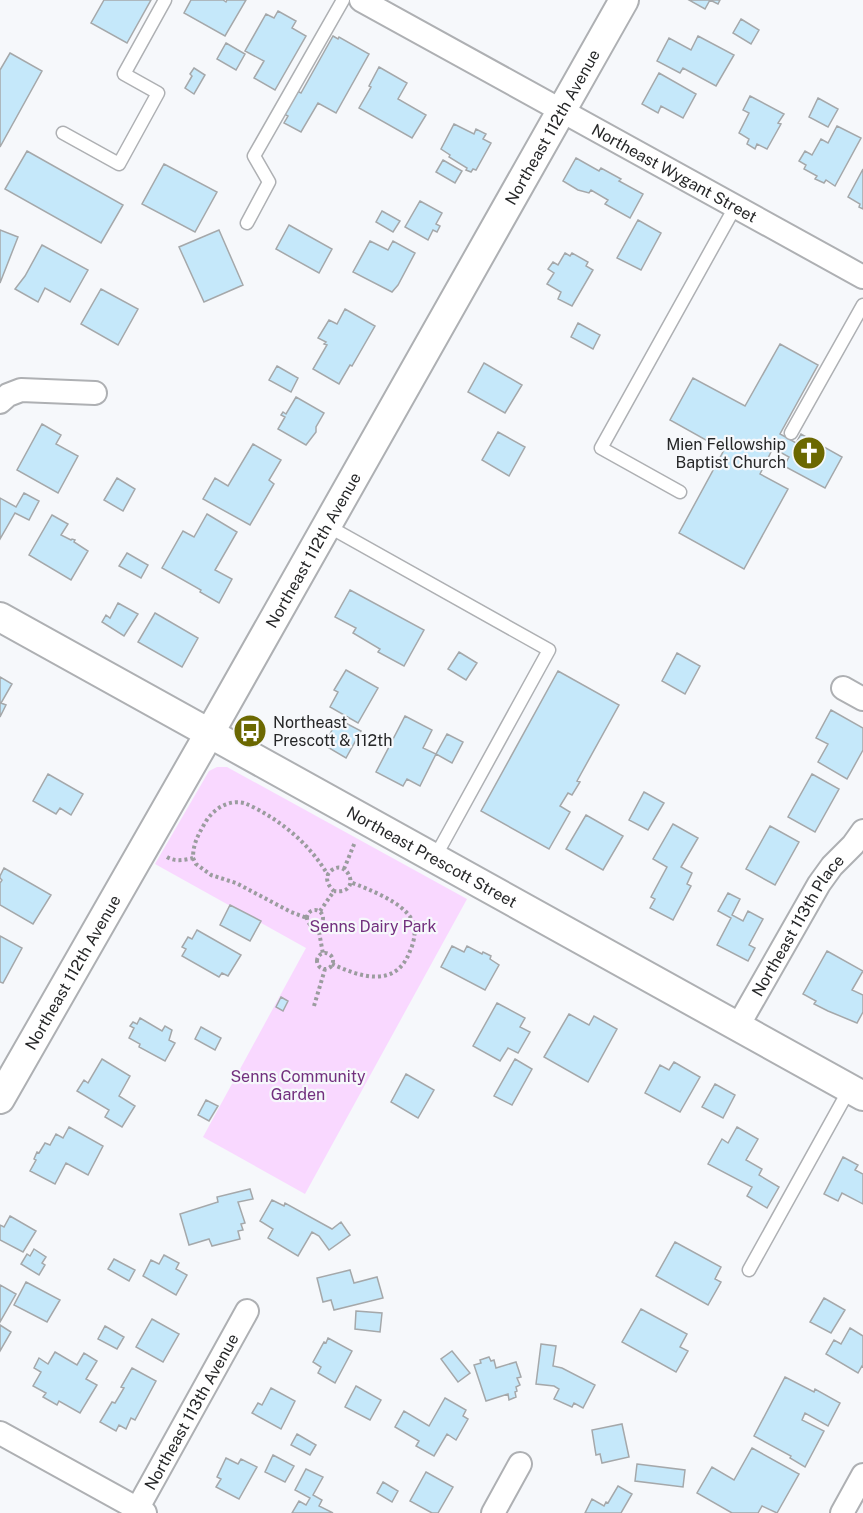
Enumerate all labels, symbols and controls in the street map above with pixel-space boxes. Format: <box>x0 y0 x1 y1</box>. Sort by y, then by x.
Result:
street label: Northeast 112th Avenue <box>501 46 604 208</box>
street label: Northeast Wygant Street <box>588 120 760 226</box>
place label: Mien Fellowship Baptist Church <box>666 435 786 472</box>
church icon: Mien Fellowship Baptist Church <box>791 435 827 471</box>
street label: Northeast 112th Avenue <box>262 469 364 631</box>
bus stop icon: Northeast Prescott & 112th <box>232 713 268 749</box>
place label: Northeast Prescott & 112th <box>273 713 393 750</box>
street label: Northeast Prescott Street <box>344 802 520 911</box>
street label: Northeast 113th Place <box>747 850 848 1000</box>
street label: Northeast 112th Avenue <box>21 892 124 1053</box>
park label: Senns Dairy Park <box>309 917 437 936</box>
park label: Senns Community Garden <box>230 1067 366 1104</box>
street label: Northeast 113th Avenue <box>140 1330 242 1493</box>

